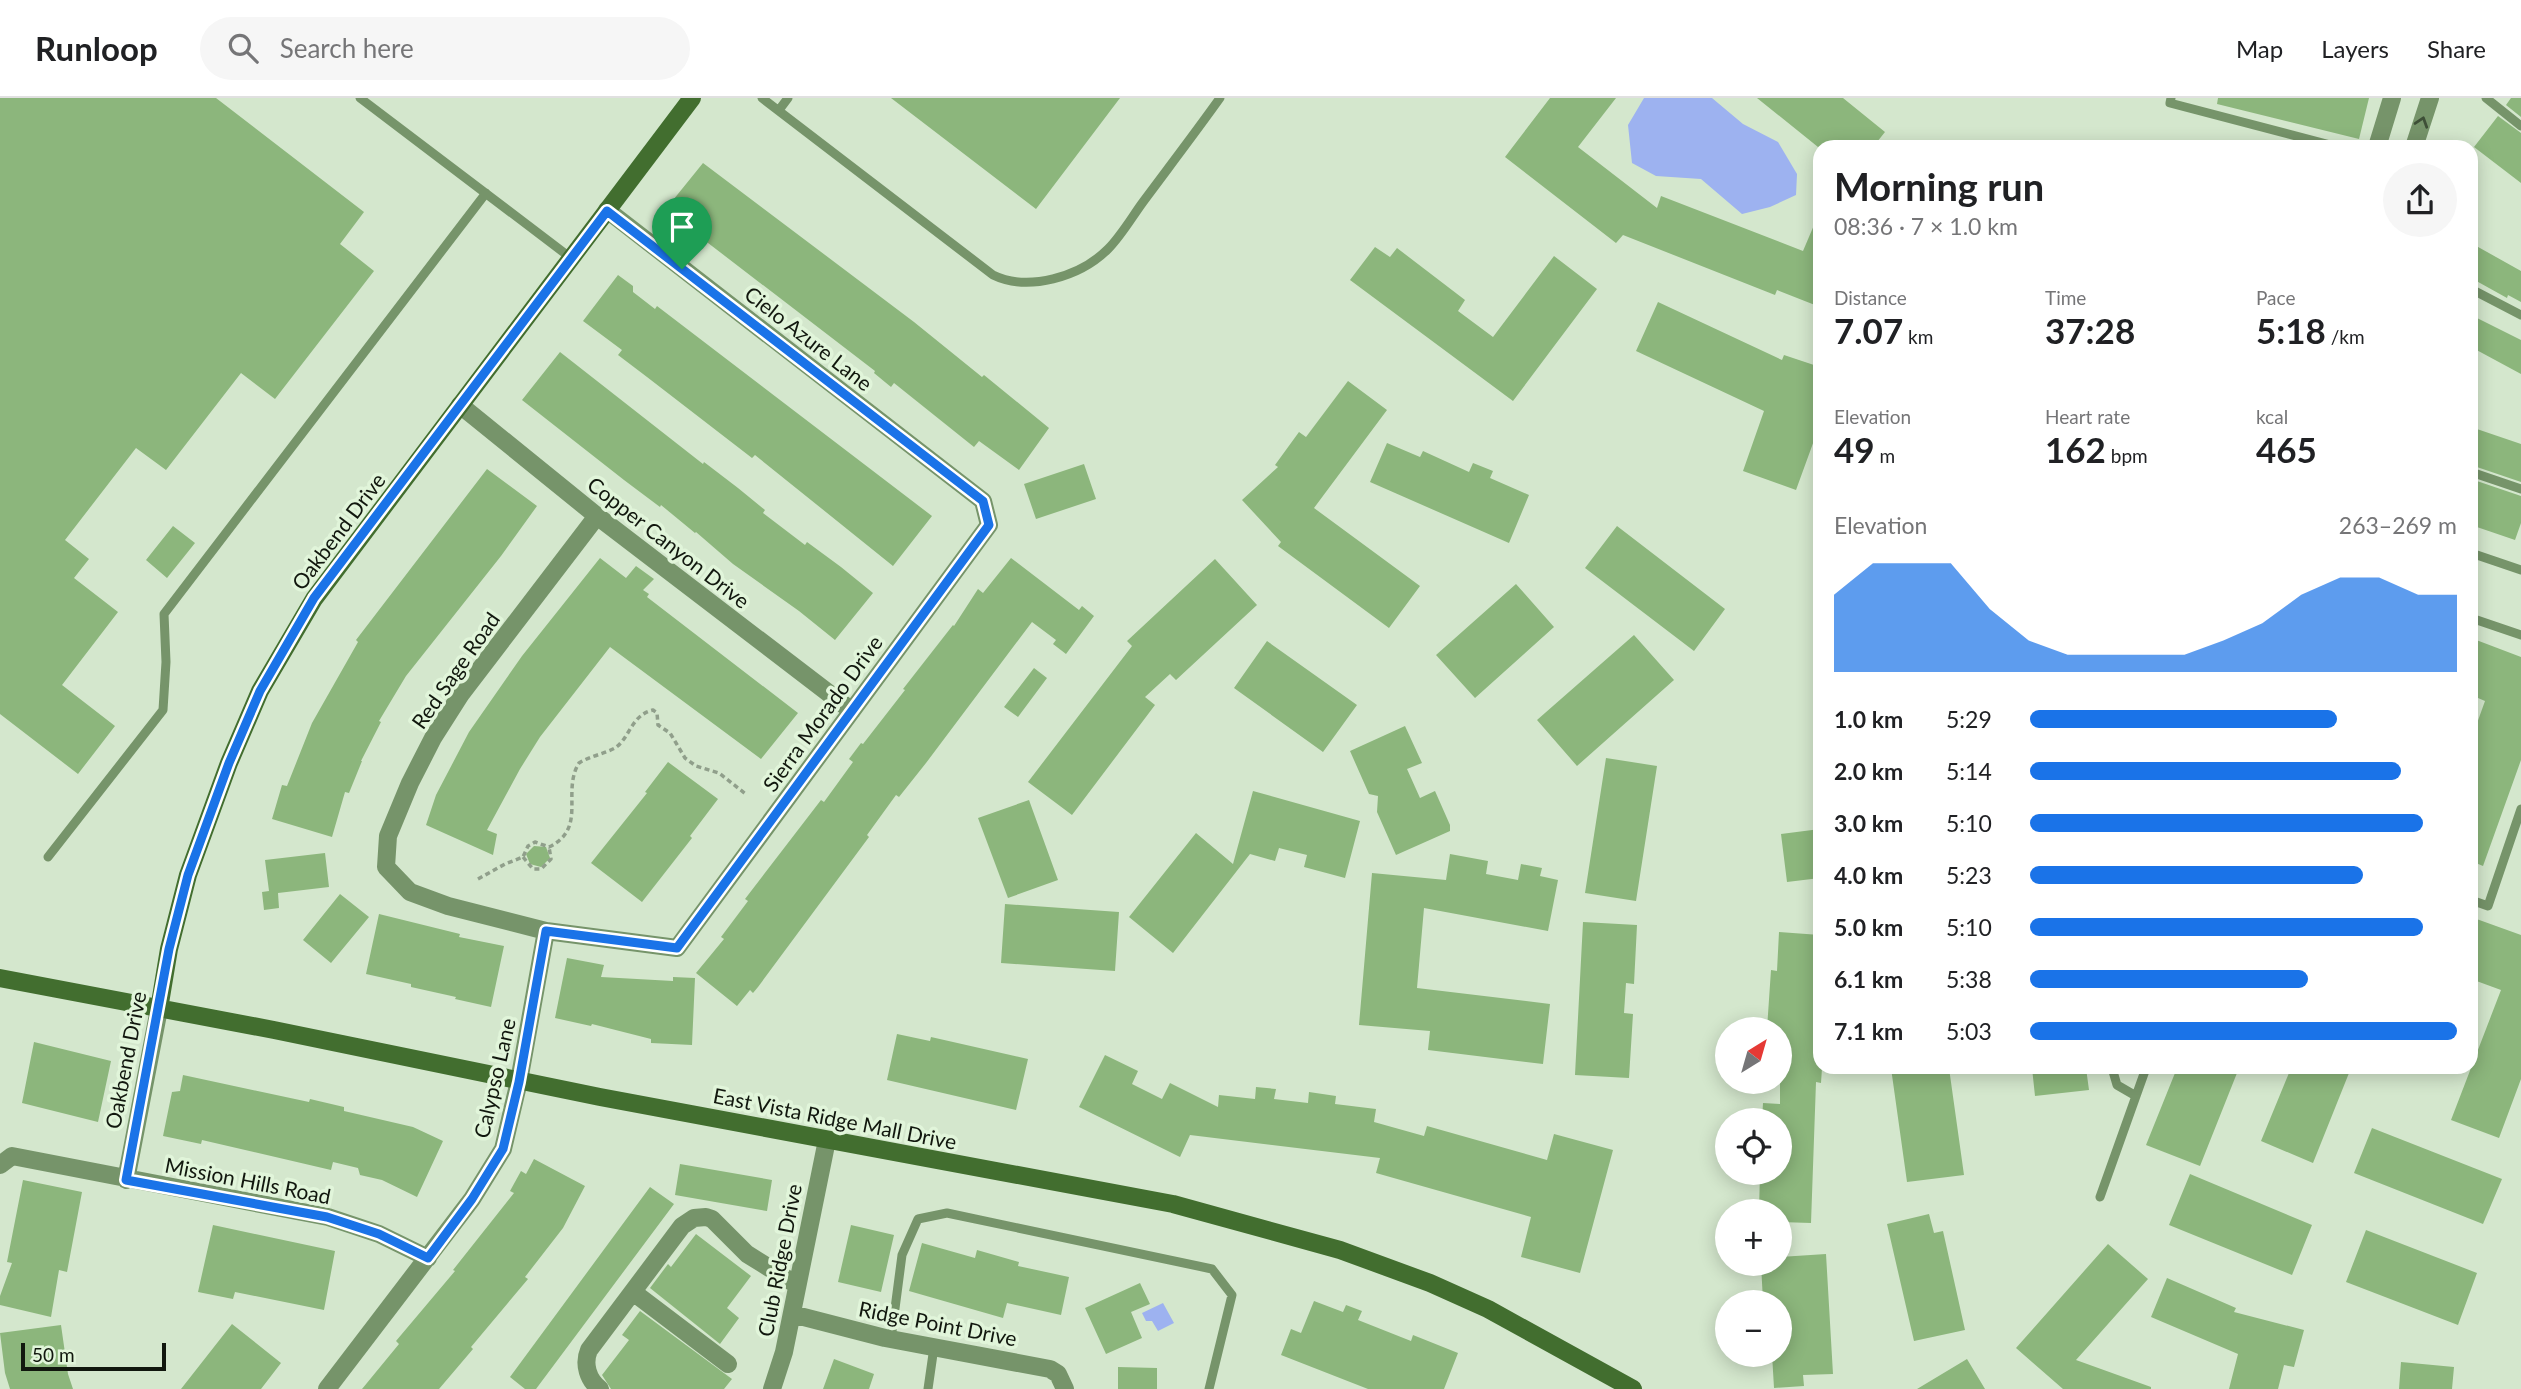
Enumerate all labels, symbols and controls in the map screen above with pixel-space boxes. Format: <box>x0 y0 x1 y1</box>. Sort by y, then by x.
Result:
search box <box>200 17 690 80</box>
text: Runloop <box>35 28 158 68</box>
icon: search <box>224 29 262 67</box>
text: Search here <box>280 32 414 64</box>
text: Map <box>2236 34 2283 63</box>
text: Layers <box>2321 34 2389 63</box>
text: Share <box>2427 34 2486 63</box>
one-way arrow <box>2414 117 2428 129</box>
text: Morning run <box>1834 163 2044 209</box>
button: share <box>2383 163 2457 237</box>
pin <box>652 197 712 269</box>
icon: arrive <box>663 208 701 246</box>
text: 08:36 · 7 × 1.0 km <box>1834 212 2018 240</box>
street label: Cielo Azure Lane <box>740 280 878 396</box>
text: Distance <box>1834 286 1907 309</box>
text: Time <box>2045 286 2086 309</box>
text: Pace <box>2256 286 2295 309</box>
text: 7.07 <box>1834 309 1903 351</box>
text: 37:28 <box>2045 309 2135 351</box>
text: 5:18 <box>2256 309 2326 351</box>
text: km <box>1903 325 1933 348</box>
text: /km <box>2326 325 2365 348</box>
text: Elevation <box>1834 405 1911 428</box>
text: Heart rate <box>2045 405 2130 428</box>
text: kcal <box>2256 405 2288 428</box>
text: 49 <box>1834 428 1875 470</box>
text: 162 <box>2045 428 2106 470</box>
text: 465 <box>2256 428 2317 470</box>
text: m <box>1875 444 1895 467</box>
text: bpm <box>2106 444 2148 467</box>
street label: Oakbend Drive <box>286 468 390 594</box>
street label: Copper Canyon Drive <box>583 471 755 613</box>
text: Elevation <box>1834 511 1927 539</box>
text: 263–269 m <box>2339 511 2457 539</box>
street label: Red Sage Road <box>406 607 504 733</box>
street label: Sierra Morado Drive <box>757 630 887 796</box>
text: 1.0 km <box>1834 705 1903 733</box>
text: 5:29 <box>1946 705 1992 733</box>
text: 2.0 km <box>1834 757 1903 785</box>
text: 5:14 <box>1946 757 1992 785</box>
text: 3.0 km <box>1834 809 1903 837</box>
text: 5:10 <box>1946 809 1992 837</box>
text: 4.0 km <box>1834 861 1903 889</box>
text: 5:23 <box>1946 861 1992 889</box>
text: 5.0 km <box>1834 913 1903 941</box>
text: 5:10 <box>1946 913 1992 941</box>
text: 6.1 km <box>1834 965 1903 993</box>
text: 5:38 <box>1946 965 1992 993</box>
street label: Oakbend Drive <box>99 989 151 1131</box>
street label: Calypso Lane <box>468 1016 520 1140</box>
north arrow <box>1715 1017 1792 1094</box>
map controls <box>1715 1017 1792 1367</box>
text: 7.1 km <box>1834 1017 1903 1045</box>
text: 5:03 <box>1946 1017 1992 1045</box>
street label: East Vista Ridge Mall Drive <box>711 1082 959 1154</box>
button: locate <box>1715 1108 1792 1185</box>
street label: Mission Hills Road <box>163 1152 333 1208</box>
street label: Club Ridge Drive <box>752 1182 806 1338</box>
button: + <box>1715 1199 1792 1276</box>
button: − <box>1715 1290 1792 1367</box>
street label: Ridge Point Drive <box>857 1295 1019 1351</box>
scale bar <box>21 1340 166 1372</box>
text: 50 m <box>32 1343 75 1366</box>

